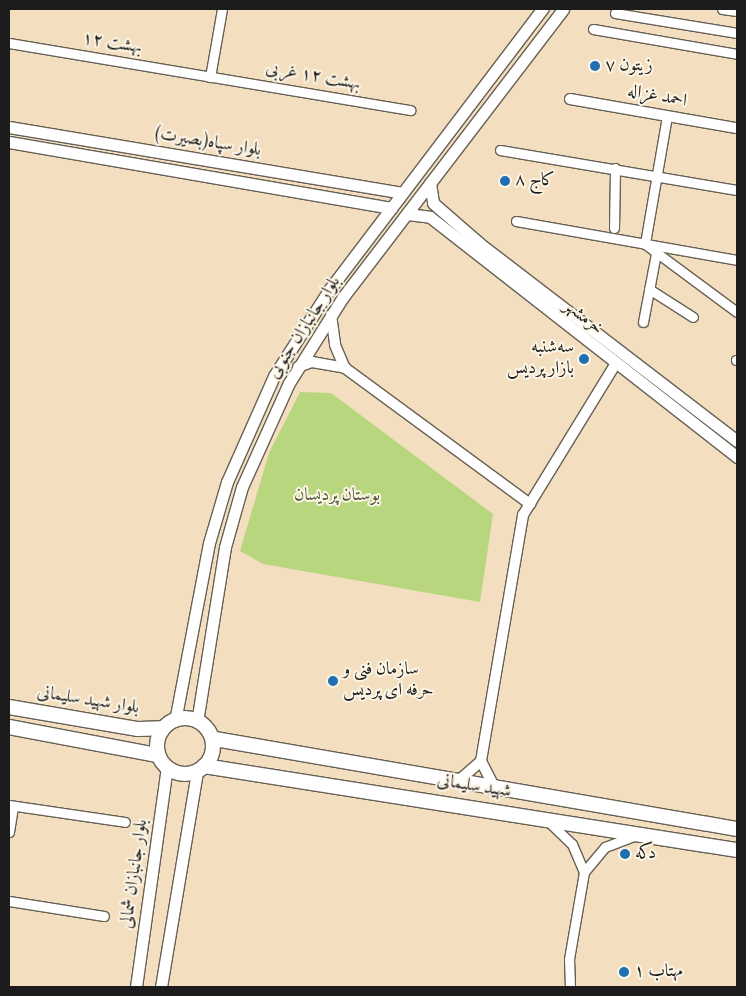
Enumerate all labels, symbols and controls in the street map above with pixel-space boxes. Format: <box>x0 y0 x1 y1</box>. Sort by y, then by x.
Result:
street label: بهشت ۱۲ <box>81 29 143 59</box>
place label: زیتون ۷ <box>605 55 653 77</box>
street label: بهشت ۱۲ غربی <box>264 58 362 96</box>
marker: زیتون ۷ <box>589 60 601 72</box>
street label: احمد غزاله <box>626 81 688 113</box>
street label: بلوار سپاه(بصیرت) <box>153 124 263 162</box>
place label: کاج ۸ <box>515 170 555 192</box>
marker: کاج ۸ <box>499 175 511 187</box>
street label: بلوار جانبازان جنوبی <box>264 273 346 383</box>
street label: خرمشهر <box>559 296 607 340</box>
place label: سه‌شنبه بازار پردیس <box>507 338 574 380</box>
marker: سه‌شنبه بازار پردیس <box>578 353 590 365</box>
park label: بوستان پردیسان <box>294 485 380 507</box>
place label: سازمان فنی و حرفه ای پردیس <box>343 660 434 702</box>
marker: سازمان فنی و حرفه ای پردیس <box>327 675 339 687</box>
street label: بلوار شهید سلیمانی <box>35 682 141 720</box>
street label: شهید سلیمانی <box>435 770 513 804</box>
street label: بلوار جانبازان شمالی <box>117 818 153 930</box>
place label: دکه <box>635 843 656 865</box>
marker: دکه <box>619 848 631 860</box>
place label: مهتاب ۱ <box>634 961 683 983</box>
marker: مهتاب ۱ <box>618 966 630 978</box>

